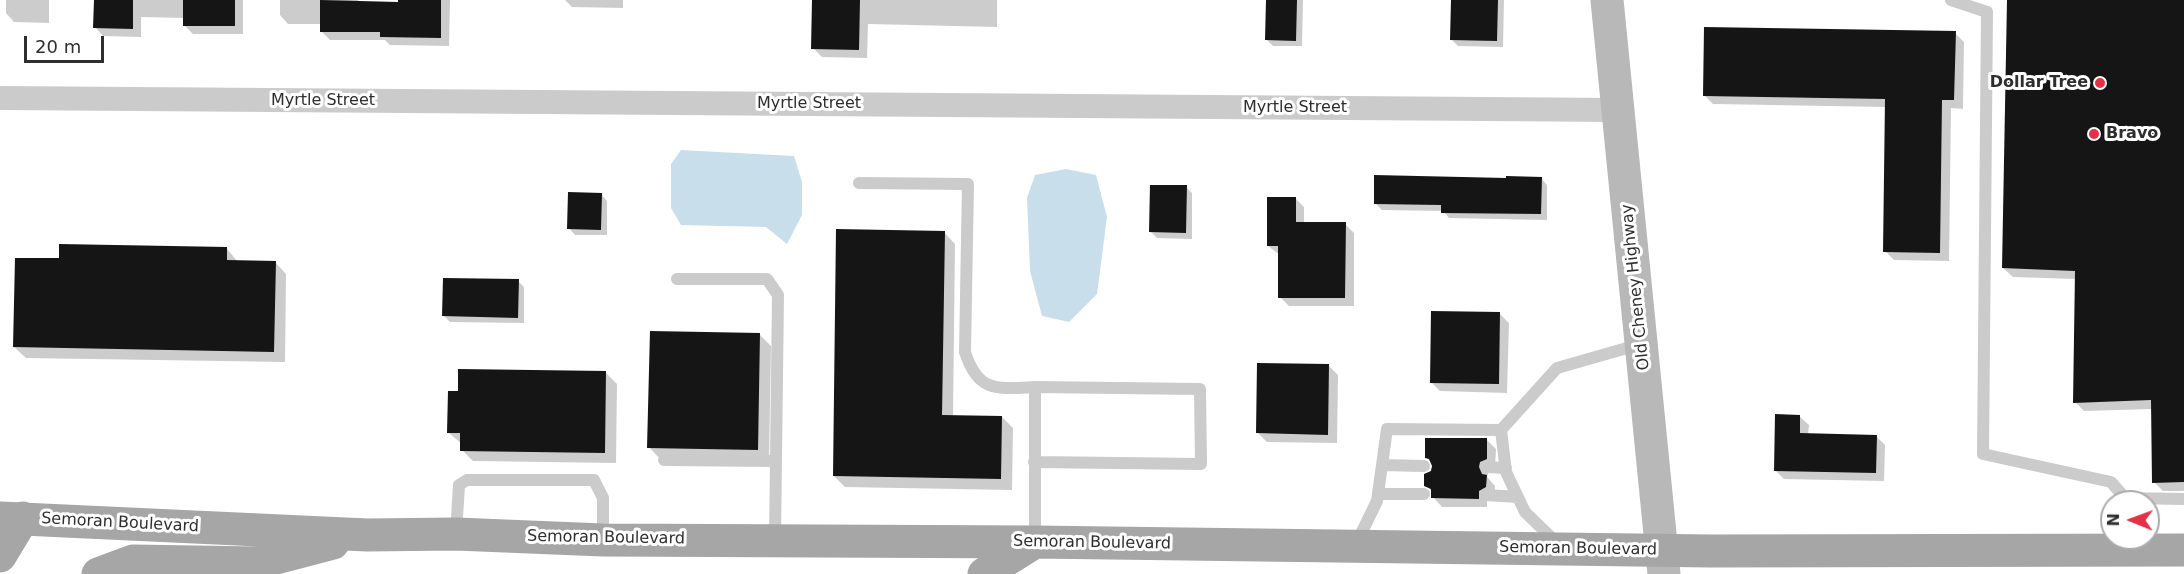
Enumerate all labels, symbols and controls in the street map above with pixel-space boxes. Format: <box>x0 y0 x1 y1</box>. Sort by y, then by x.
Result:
scale bar <box>27 24 106 62</box>
text: 20 m <box>35 36 81 57</box>
place label: Dollar Tree <box>1990 73 2088 93</box>
marker: Dollar Tree <box>2093 76 2107 90</box>
street label: Myrtle Street <box>271 91 375 111</box>
street label: Myrtle Street <box>757 94 861 114</box>
street label: Myrtle Street <box>1243 98 1347 118</box>
place label: Bravo <box>2106 124 2158 144</box>
marker: Bravo <box>2087 127 2101 141</box>
street label: Old Cheney Highway <box>1618 203 1654 371</box>
north arrow <box>2100 490 2160 550</box>
street label: Semoran Boulevard <box>41 509 199 537</box>
text: N <box>2104 513 2123 527</box>
street label: Semoran Boulevard <box>527 527 685 549</box>
street label: Semoran Boulevard <box>1013 532 1171 554</box>
street label: Semoran Boulevard <box>1499 538 1657 560</box>

